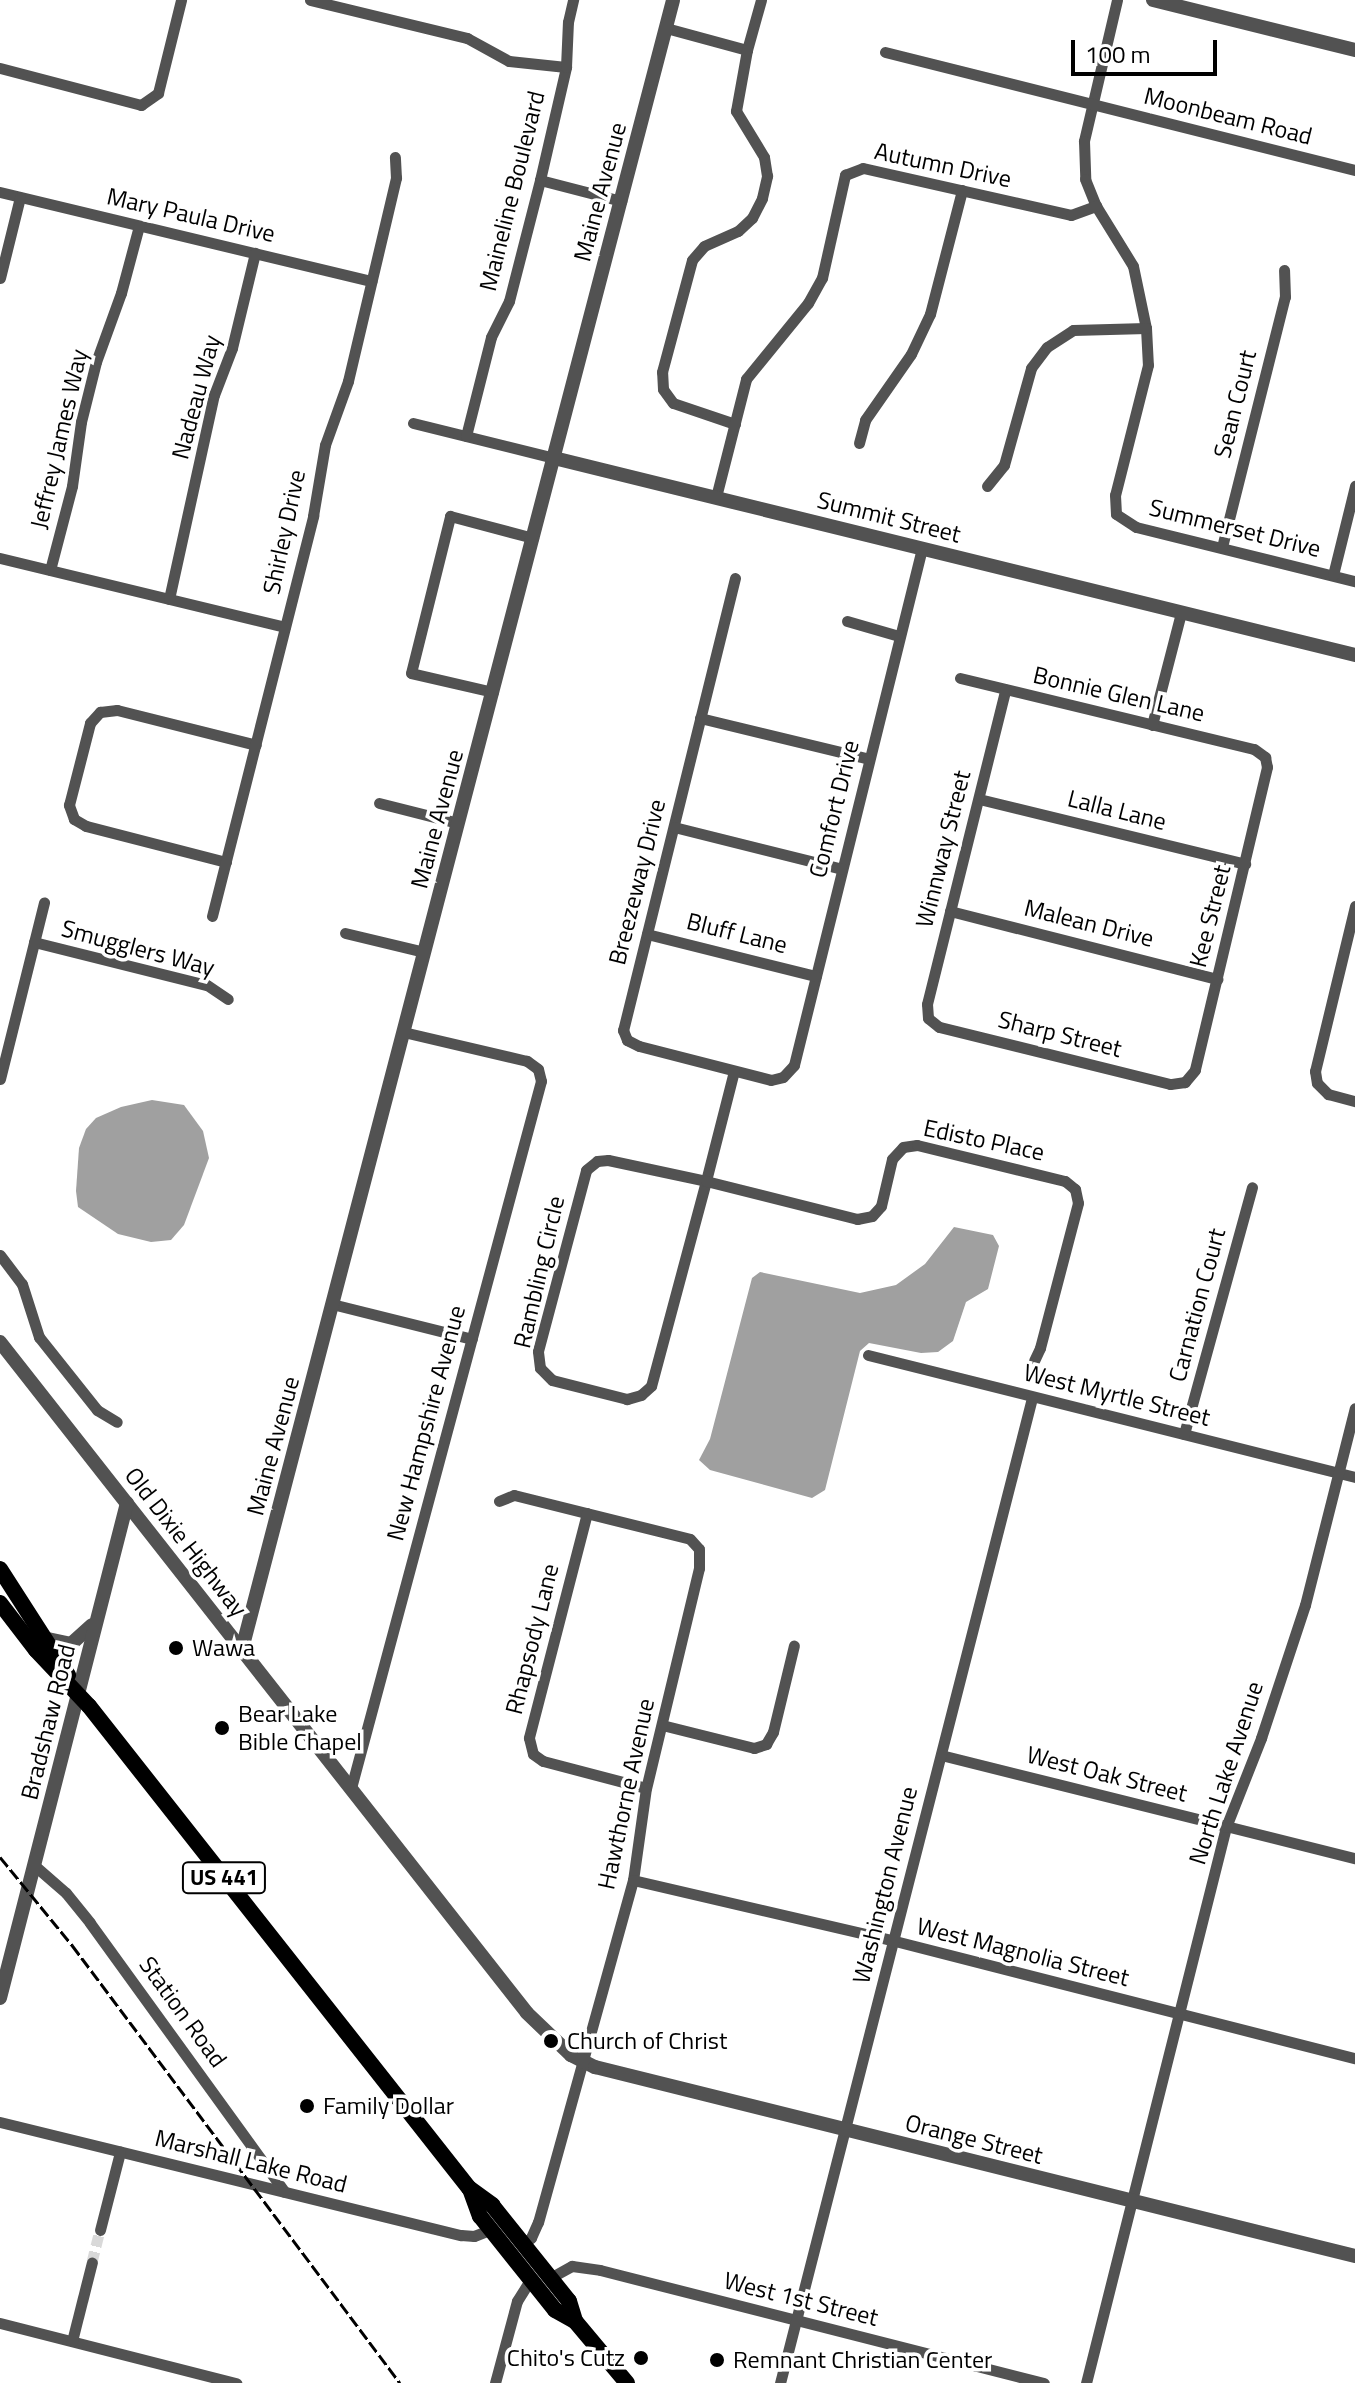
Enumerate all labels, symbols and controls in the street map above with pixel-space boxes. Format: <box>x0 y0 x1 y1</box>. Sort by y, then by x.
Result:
scale bar <box>1075 24 1221 74</box>
text: 100 m <box>1085 36 1151 72</box>
street label: Moonbeam Road <box>1141 81 1315 151</box>
street label: Maineline Boulevard <box>473 88 551 294</box>
street label: Maine Avenue <box>568 119 632 265</box>
street label: Autumn Drive <box>872 136 1014 194</box>
street label: Mary Paula Drive <box>104 182 278 248</box>
street label: Nadeau Way <box>166 332 226 462</box>
street label: Jeffrey James Way <box>24 346 94 532</box>
street label: Sean Court <box>1208 347 1262 461</box>
street label: Shirley Drive <box>257 467 311 597</box>
street label: Summit Street <box>814 485 964 549</box>
street label: Summerset Drive <box>1146 493 1324 563</box>
street label: Bonnie Glen Lane <box>1030 660 1208 728</box>
street label: Comfort Drive <box>803 737 865 881</box>
street label: Maine Avenue <box>405 746 469 892</box>
street label: Winnway Street <box>910 767 976 931</box>
street label: Lalla Lane <box>1065 784 1169 836</box>
street label: Breezeway Drive <box>603 796 671 968</box>
street label: Kee Street <box>1183 862 1237 970</box>
street label: Malean Drive <box>1021 893 1157 953</box>
street label: Bluff Lane <box>684 907 790 959</box>
street label: Smugglers Way <box>58 914 218 982</box>
street label: Sharp Street <box>995 1005 1125 1063</box>
street label: Edisto Place <box>921 1113 1047 1167</box>
street label: Rambling Circle <box>508 1193 570 1351</box>
street label: Carnation Court <box>1163 1225 1231 1385</box>
street label: New Hampshire Avenue <box>381 1302 471 1544</box>
street label: West Myrtle Street <box>1021 1358 1213 1432</box>
street label: Maine Avenue <box>241 1373 305 1519</box>
street label: Old Dixie Highway <box>119 1461 253 1623</box>
street label: Rhapsody Lane <box>499 1561 565 1717</box>
place label: Wawa <box>192 1634 255 1662</box>
marker: Wawa <box>167 1639 185 1657</box>
street label: Bradshaw Road <box>15 1641 81 1803</box>
street label: North Lake Avenue <box>1183 1678 1269 1868</box>
street label: Hawthorne Avenue <box>592 1696 660 1892</box>
place label: Bear Lake Bible Chapel <box>238 1700 362 1756</box>
marker: Bear Lake Bible Chapel <box>213 1719 231 1737</box>
street label: West Oak Street <box>1024 1740 1190 1808</box>
street label: Washington Avenue <box>847 1784 923 1986</box>
road number: US 441 <box>180 1860 268 1896</box>
street label: West Magnolia Street <box>914 1912 1132 1992</box>
street label: Station Road <box>133 1951 233 2073</box>
place label: Church of Christ <box>567 2027 727 2055</box>
marker: Church of Christ <box>542 2032 560 2050</box>
place label: Family Dollar <box>323 2092 454 2120</box>
marker: Family Dollar <box>298 2097 316 2115</box>
street label: Orange Street <box>902 2108 1046 2170</box>
street label: Marshall Lake Road <box>152 2123 350 2199</box>
street label: West 1st Street <box>721 2266 881 2332</box>
place label: Chito's Cutz <box>507 2344 625 2372</box>
place label: Remnant Christian Center <box>733 2346 992 2374</box>
marker: Chito's Cutz <box>632 2349 650 2367</box>
marker: Remnant Christian Center <box>708 2351 726 2369</box>

